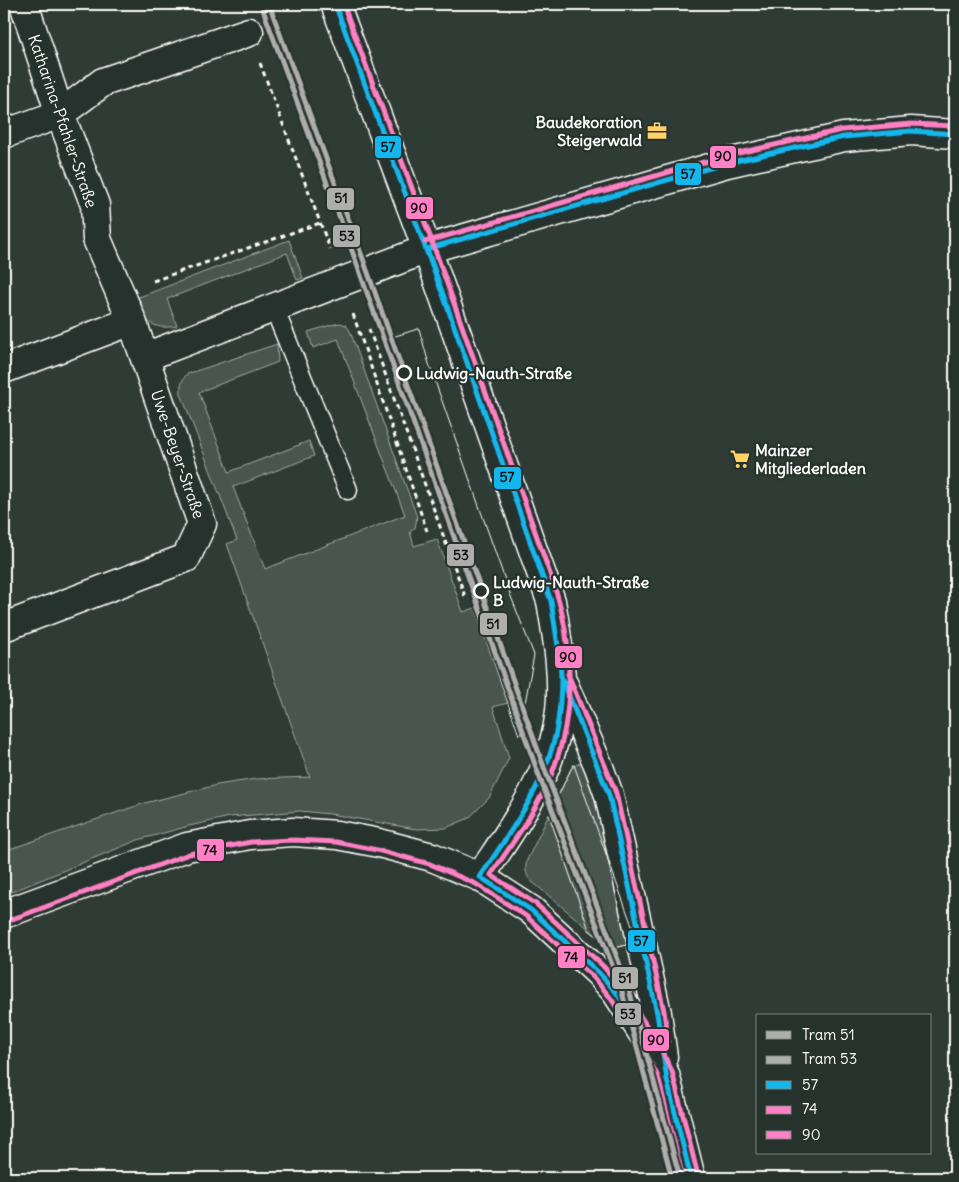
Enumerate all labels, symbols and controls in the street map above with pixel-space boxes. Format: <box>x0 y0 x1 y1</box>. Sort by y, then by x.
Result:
street label: Katharina-Pfahler-Straße <box>24 32 102 210</box>
place label: Baudekoration Steigerwald <box>535 112 643 151</box>
office icon: Baudekoration Steigerwald <box>646 120 668 142</box>
line badge: 57 <box>374 135 402 159</box>
text: 57 <box>381 138 396 156</box>
line badge: 90 <box>709 145 737 169</box>
text: 90 <box>714 147 732 165</box>
line badge: 57 <box>674 162 702 186</box>
text: 57 <box>681 165 696 183</box>
line badge: 51 <box>326 187 355 211</box>
text: 51 <box>334 189 348 207</box>
line badge: 90 <box>405 196 434 220</box>
text: 90 <box>410 199 428 217</box>
line badge: 53 <box>332 224 361 248</box>
text: 53 <box>339 227 355 245</box>
place label: Ludwig-Nauth-Straße <box>416 363 572 384</box>
marker: Ludwig-Nauth-Straße <box>396 365 412 381</box>
street label: Uwe-Beyer-Straße <box>147 387 209 521</box>
place label: Mainzer Mitgliederladen <box>755 440 866 479</box>
supermarket icon: Mainzer Mitgliederladen <box>729 448 751 470</box>
line badge: 57 <box>493 466 522 490</box>
text: 57 <box>500 468 515 486</box>
line badge: 53 <box>446 543 475 567</box>
text: 53 <box>453 546 469 564</box>
place label: Ludwig-Nauth-Straße B <box>493 572 649 610</box>
marker: Ludwig-Nauth-Straße B <box>473 583 489 599</box>
line badge: 51 <box>479 612 508 636</box>
text: 51 <box>486 615 500 633</box>
line badge: 90 <box>554 645 583 669</box>
text: 90 <box>559 648 577 666</box>
line badge: 74 <box>196 838 225 862</box>
text: 74 <box>203 841 217 859</box>
line badge: 57 <box>627 929 656 953</box>
text: 57 <box>634 932 649 950</box>
line badge: 74 <box>557 945 586 969</box>
text: 74 <box>564 948 578 966</box>
line badge: 51 <box>611 966 639 990</box>
text: 51 <box>618 969 632 987</box>
line badge: 53 <box>614 1002 642 1026</box>
text: 53 <box>620 1005 636 1023</box>
legend <box>756 1014 932 1154</box>
text: Tram 51 <box>802 1025 855 1044</box>
line badge: 90 <box>642 1028 670 1052</box>
text: 90 <box>647 1031 665 1049</box>
text: Tram 53 <box>802 1049 857 1068</box>
text: 57 <box>802 1075 818 1094</box>
text: 74 <box>802 1099 818 1118</box>
text: 90 <box>802 1125 821 1144</box>

